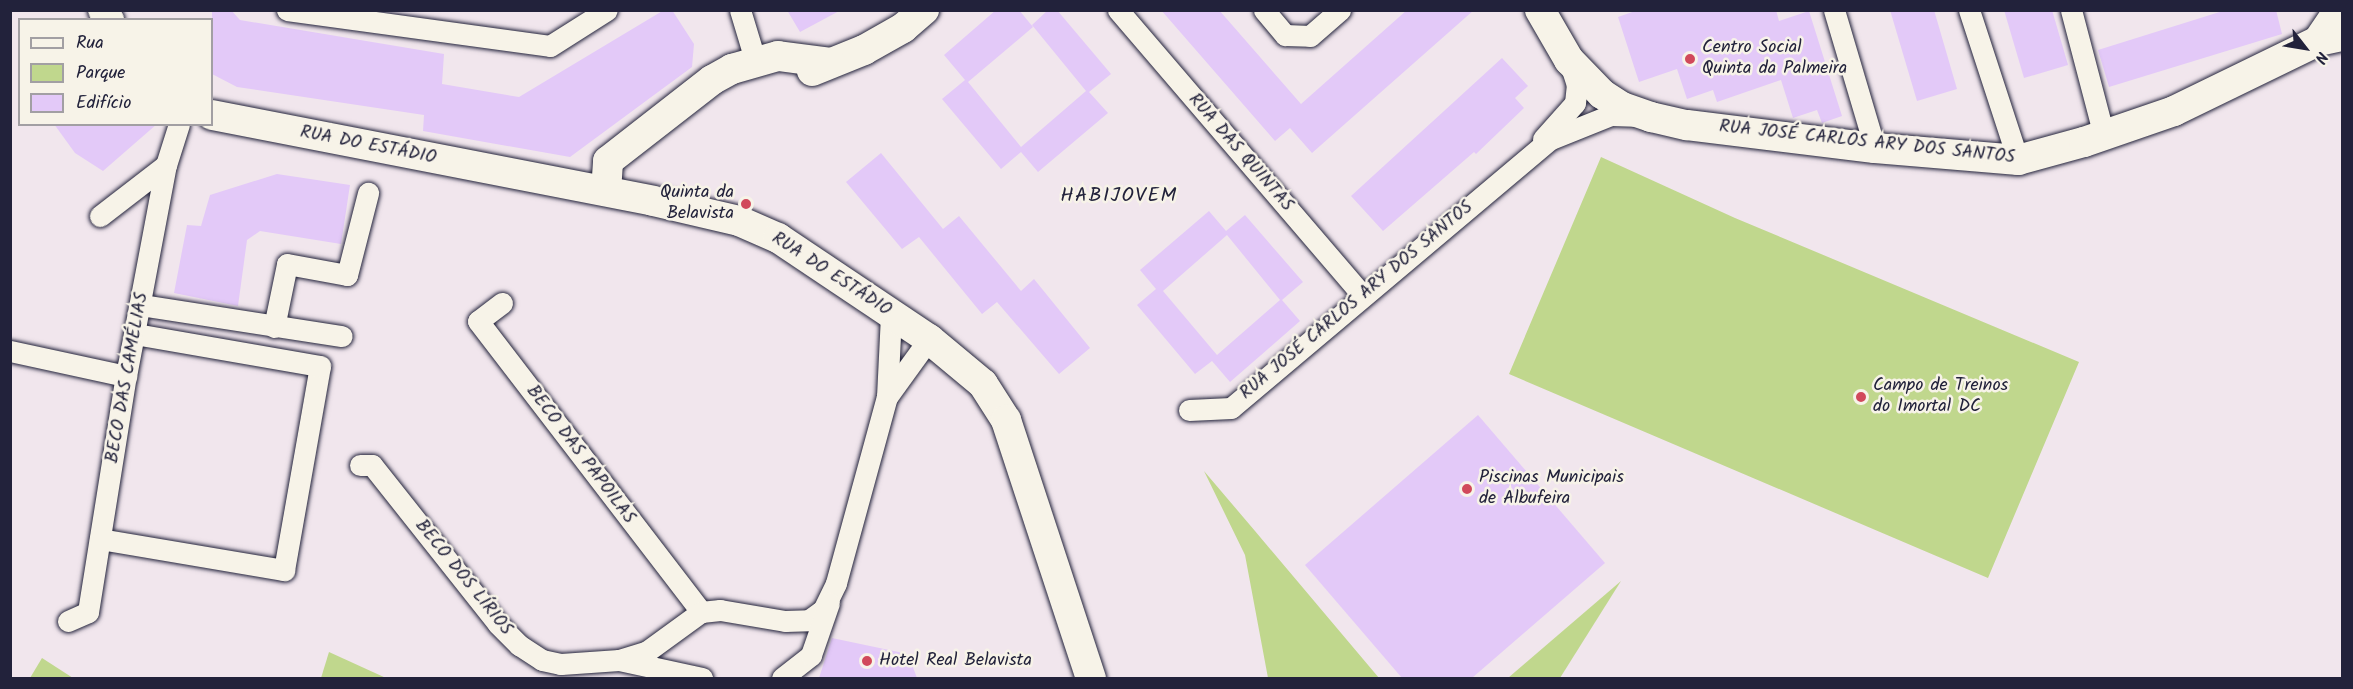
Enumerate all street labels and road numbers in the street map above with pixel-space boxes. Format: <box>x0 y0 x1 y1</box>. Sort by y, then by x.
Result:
street label: RUA DAS QUINTAS <box>1183 90 1297 216</box>
street label: RUA JOSÉ CARLOS ARY DOS SANTOS <box>1718 117 2016 169</box>
street label: RUA DO ESTÁDIO <box>298 122 438 170</box>
street label: RUA JOSÉ CARLOS ARY DOS SANTOS <box>1236 197 1478 405</box>
street label: RUA DO ESTÁDIO <box>767 228 895 322</box>
street label: BECO DAS CAMÉLIAS <box>102 291 154 465</box>
street label: BECO DAS PAPOILAS <box>521 381 639 529</box>
street label: BECO DOS LÍRIOS <box>410 516 516 640</box>

